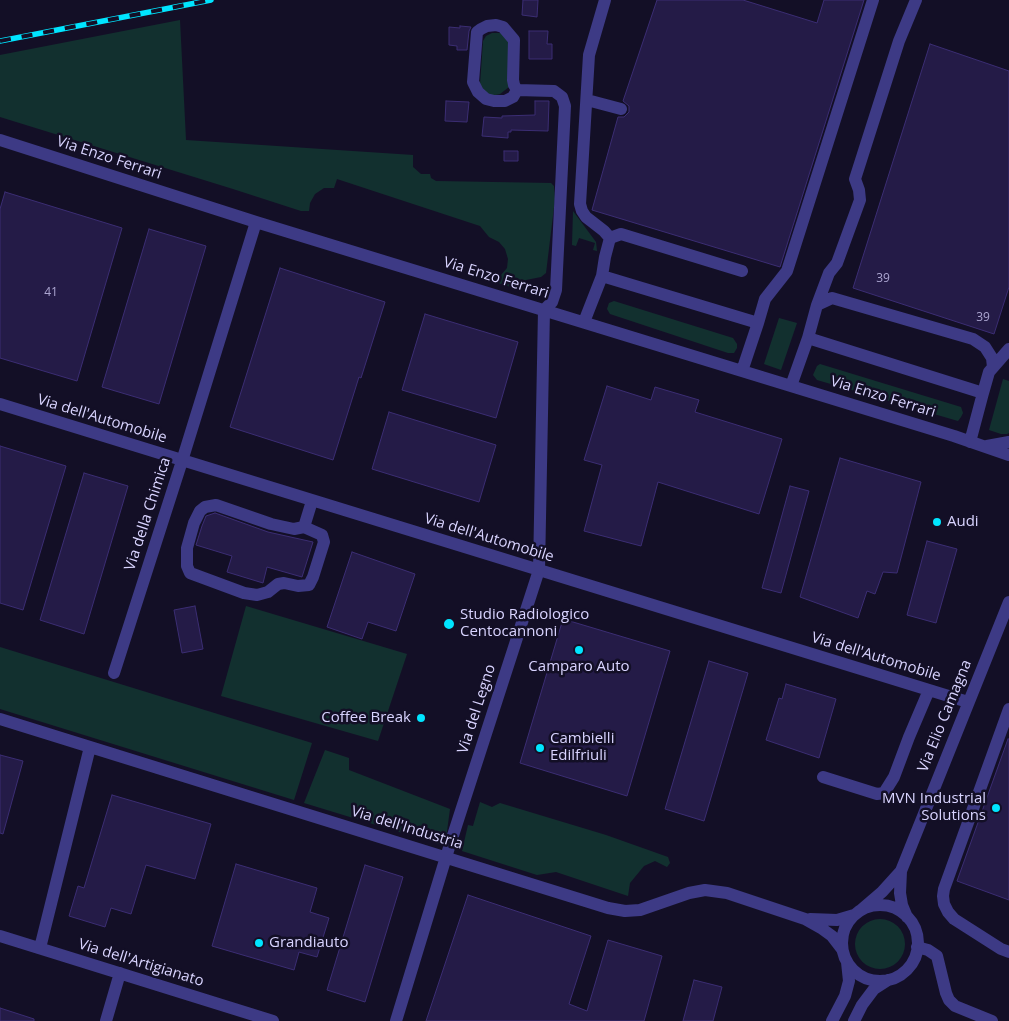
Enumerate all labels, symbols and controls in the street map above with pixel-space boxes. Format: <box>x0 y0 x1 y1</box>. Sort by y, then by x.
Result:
street label: Via Enzo Ferrari <box>54 133 164 183</box>
street label: Via Enzo Ferrari <box>441 253 551 303</box>
house number: 39 <box>876 272 890 286</box>
house number: 41 <box>44 286 58 300</box>
house number: 39 <box>976 311 990 325</box>
street label: Via Enzo Ferrari <box>828 372 938 422</box>
street label: Via dell'Automobile <box>35 391 169 447</box>
street label: Via della Chimica <box>121 455 175 573</box>
street label: Via dell'Automobile <box>422 510 556 566</box>
place label: Audi <box>947 513 979 531</box>
marker: Audi <box>931 516 943 528</box>
place label: Studio Radiologico Centocannoni <box>460 606 589 641</box>
marker: Studio Radiologico Centocannoni <box>442 617 456 631</box>
street label: Via dell'Automobile <box>809 629 943 685</box>
marker: Camparo Auto <box>573 644 585 656</box>
street label: Via Elio Camagna <box>914 657 976 775</box>
place label: Camparo Auto <box>528 658 630 676</box>
street label: Via del Legno <box>454 662 500 756</box>
place label: Coffee Break <box>321 709 411 727</box>
marker: Coffee Break <box>415 712 427 724</box>
place label: Cambielli Edilfriuli <box>550 730 614 765</box>
marker: Cambielli Edilfriuli <box>534 742 546 754</box>
place label: MVN Industrial Solutions <box>882 790 986 825</box>
street label: Via dell'Industria <box>349 802 465 854</box>
marker: MVN Industrial Solutions <box>990 802 1002 814</box>
place label: Grandiauto <box>269 934 348 952</box>
street label: Via dell'Artigianato <box>76 935 206 991</box>
marker: Grandiauto <box>253 937 265 949</box>

